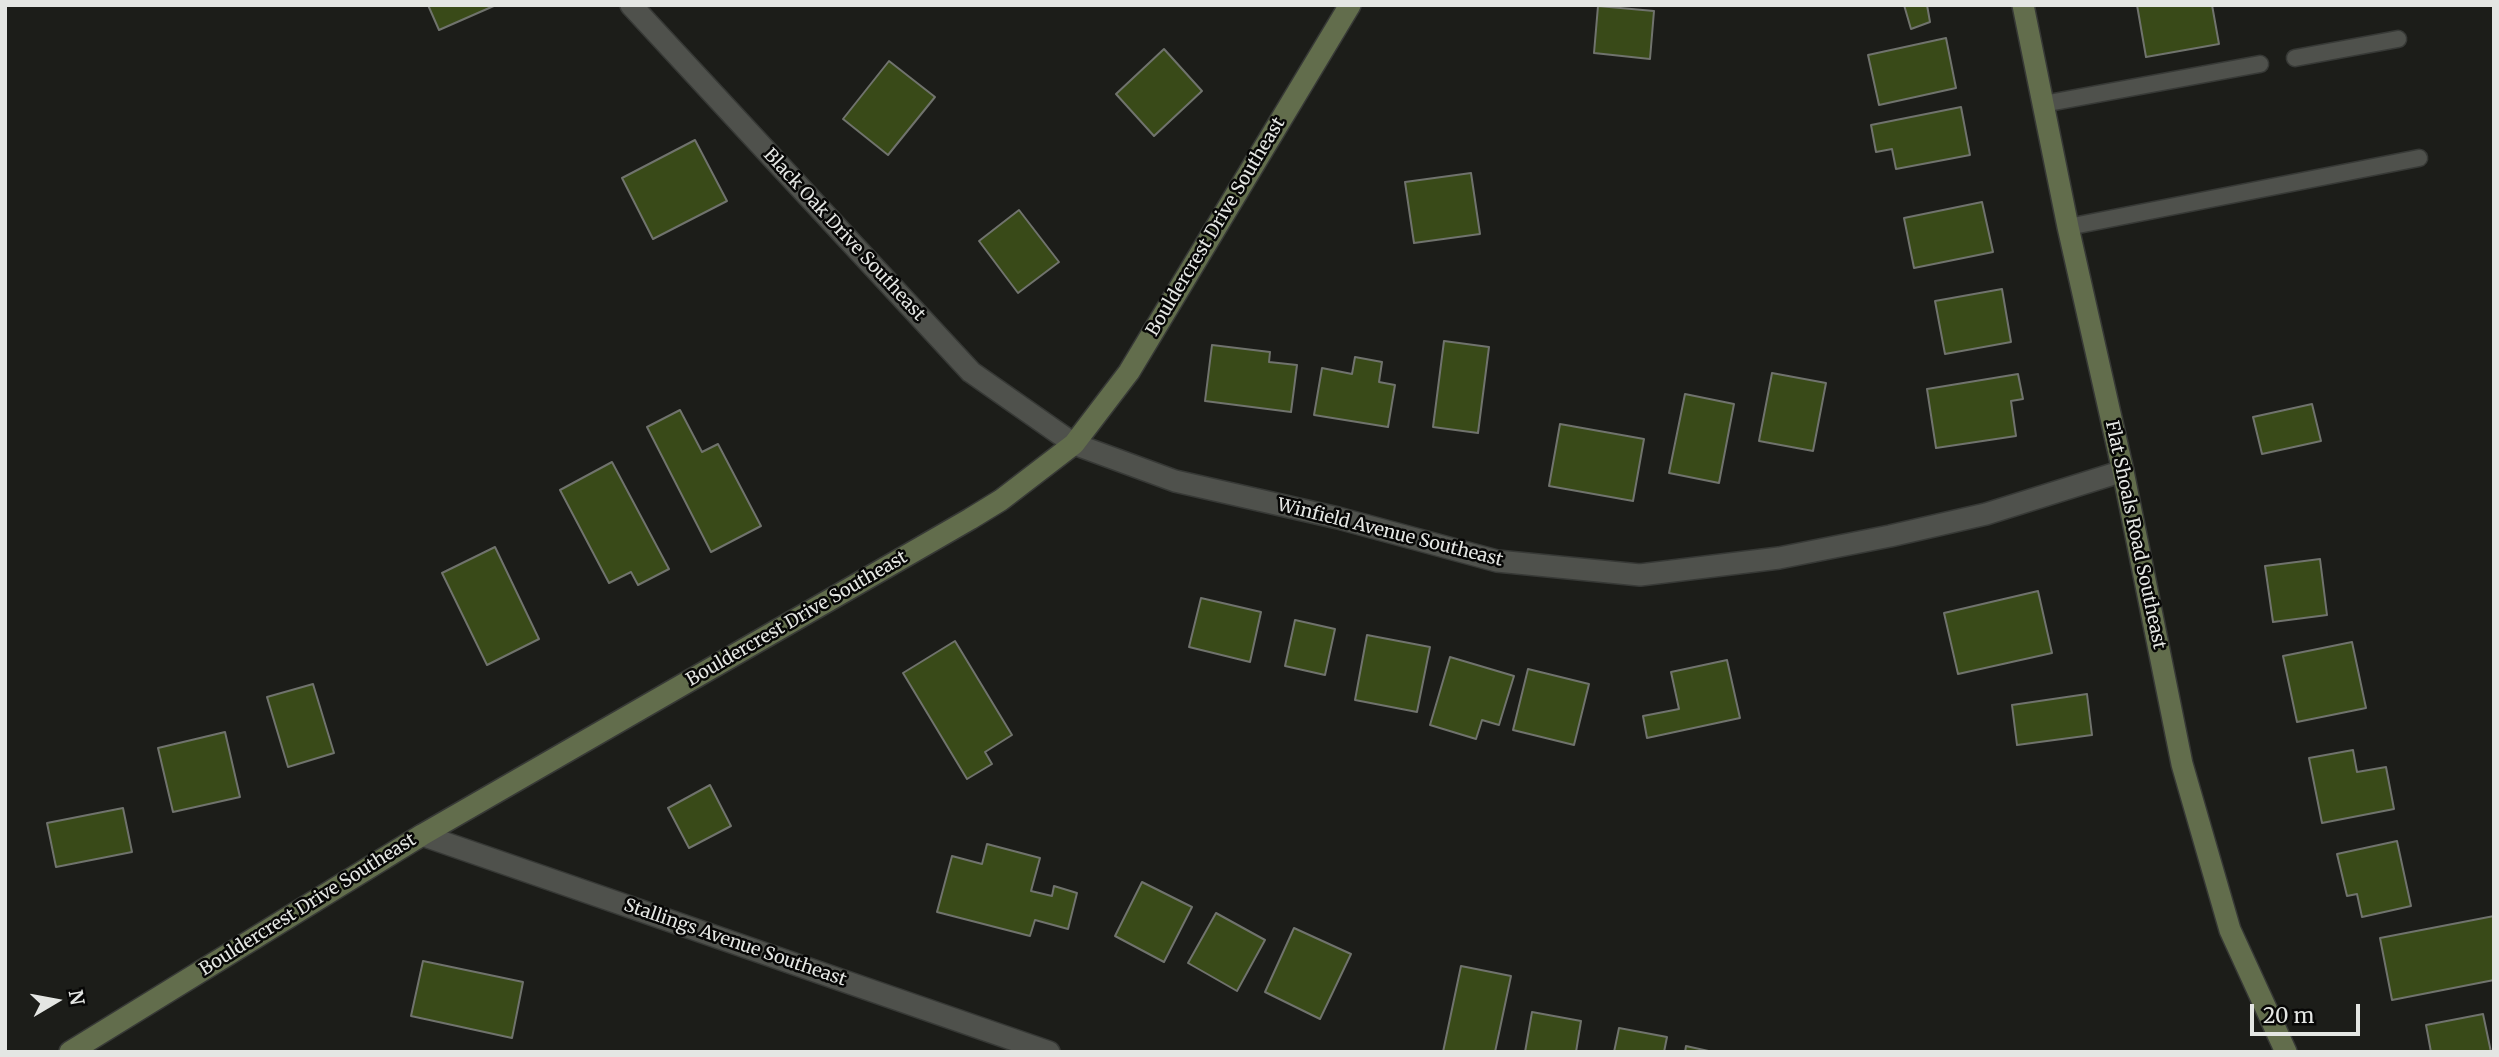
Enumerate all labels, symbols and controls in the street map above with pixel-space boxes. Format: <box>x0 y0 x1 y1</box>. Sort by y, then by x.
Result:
street label: Bouldercrest Drive Southeast <box>1142 114 1290 340</box>
street label: Black Oak Drive Southeast <box>759 145 929 325</box>
street label: Flat Shoals Road Southeast <box>2100 419 2170 651</box>
street label: Winfield Avenue Southeast <box>1275 494 1505 572</box>
street label: Bouldercrest Drive Southeast <box>683 547 911 691</box>
street label: Bouldercrest Drive Southeast <box>196 829 420 981</box>
street label: Stallings Avenue Southeast <box>621 895 849 991</box>
north arrow <box>21 966 91 1036</box>
text: N <box>64 988 90 1007</box>
scale bar <box>2254 990 2364 1034</box>
text: 20 m <box>2263 1002 2314 1029</box>

